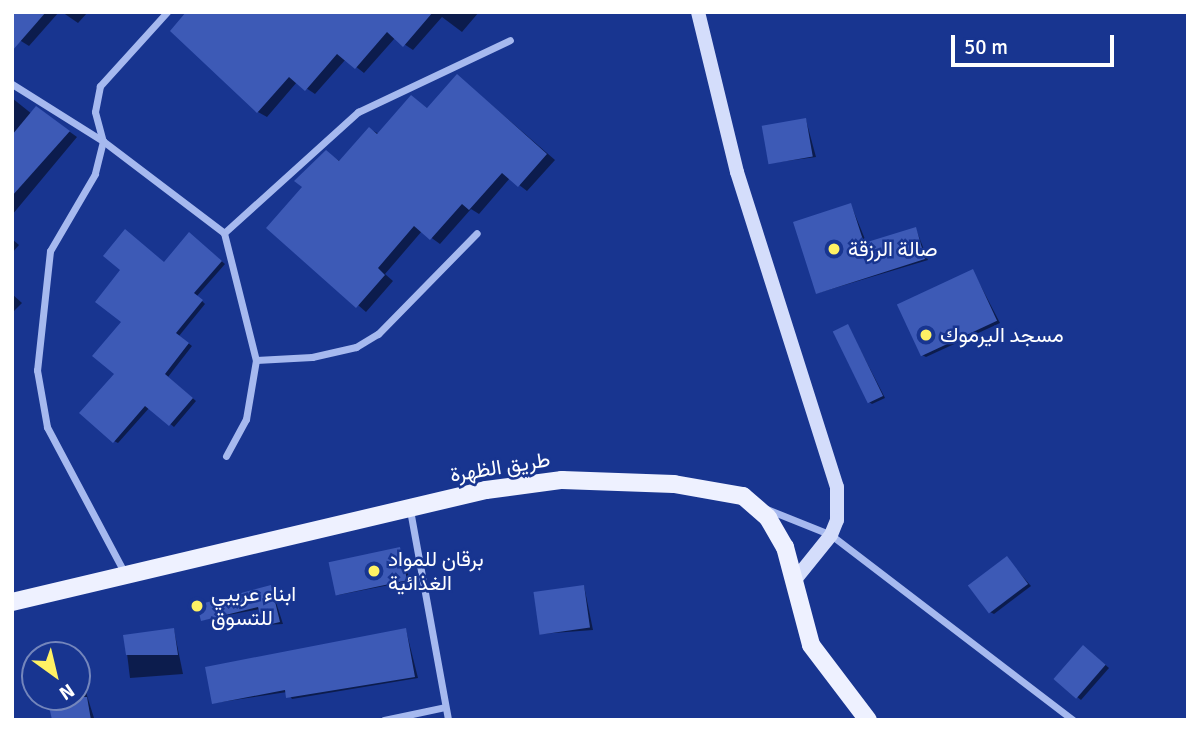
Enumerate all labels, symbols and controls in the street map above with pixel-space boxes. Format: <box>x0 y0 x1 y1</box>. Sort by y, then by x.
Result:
scale bar <box>955 21 1118 65</box>
text: 50 m <box>964 34 1008 60</box>
place label: صالة الرزقة <box>848 236 938 262</box>
marker: صالة الرزقة <box>826 241 842 257</box>
place label: مسجد اليرموك <box>940 322 1064 348</box>
marker: مسجد اليرموك <box>918 327 934 343</box>
street label: طريق الظهرة <box>448 447 552 487</box>
place label: برقان للمواد الغذائية <box>388 546 484 596</box>
marker: برقان للمواد الغذائية <box>366 563 382 579</box>
place label: ابناء عريبي للتسوق <box>211 581 296 631</box>
marker: ابناء عريبي للتسوق <box>189 598 205 614</box>
north arrow <box>21 641 91 711</box>
text: N <box>54 678 79 705</box>

